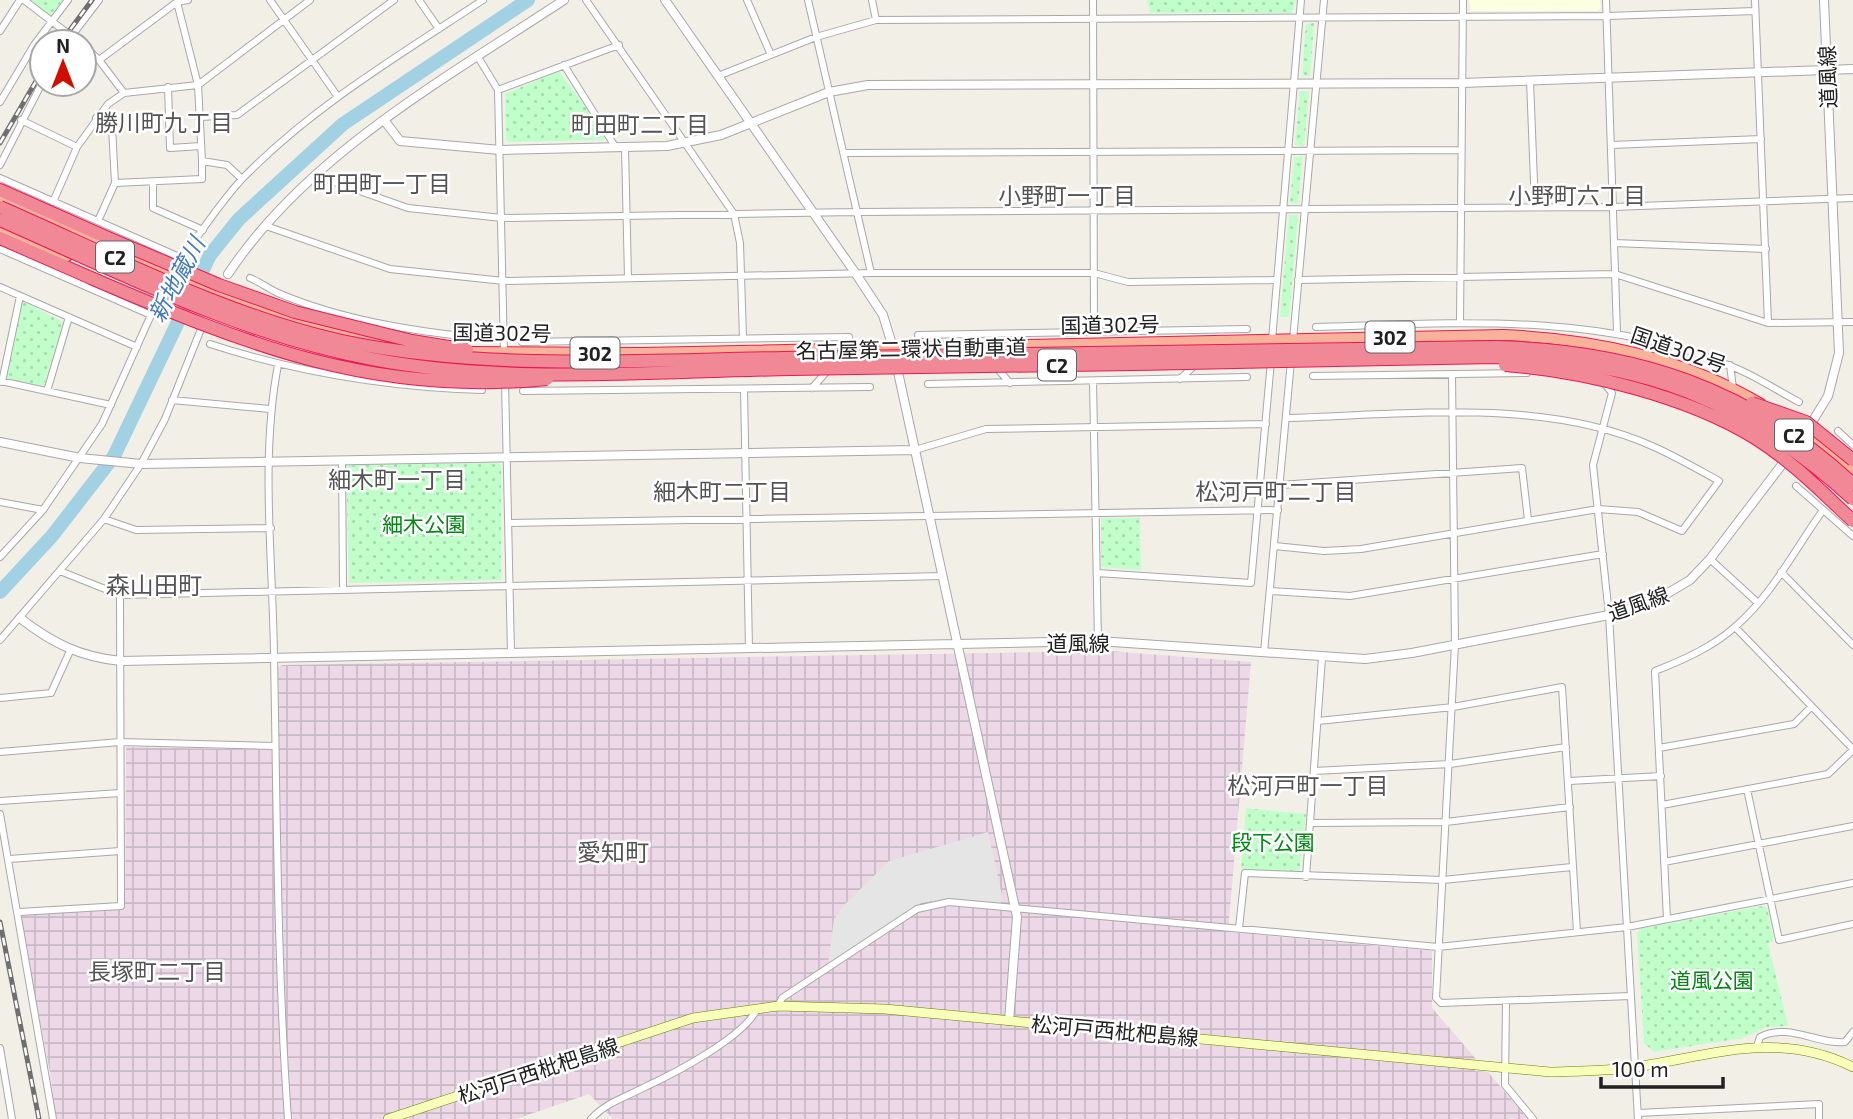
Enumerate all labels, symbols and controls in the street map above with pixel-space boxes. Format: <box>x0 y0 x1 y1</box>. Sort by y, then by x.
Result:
north arrow <box>28 28 98 98</box>
text: N <box>56 34 70 57</box>
street label: 道風線 <box>1813 45 1841 109</box>
district label: 勝川町九丁目 <box>95 108 233 136</box>
district label: 町田町二丁目 <box>571 110 709 138</box>
district label: 町田町一丁目 <box>313 169 451 197</box>
district label: 小野町一丁目 <box>998 181 1136 209</box>
district label: 小野町六丁目 <box>1508 181 1646 209</box>
water label: 新地蔵川 <box>142 229 211 326</box>
road number: C2 <box>96 242 134 272</box>
street label: 国道302号 <box>1060 311 1160 337</box>
street label: 国道302号 <box>452 319 552 345</box>
street label: 国道302号 <box>1628 321 1730 377</box>
road number: 302 <box>1366 322 1414 352</box>
street label: 名古屋第二環状自動車道 <box>795 333 1027 363</box>
road number: 302 <box>570 338 620 368</box>
road number: C2 <box>1038 350 1076 380</box>
road number: C2 <box>1775 420 1813 450</box>
district label: 細木町一丁目 <box>328 465 466 493</box>
district label: 細木町二丁目 <box>653 477 791 505</box>
district label: 松河戸町二丁目 <box>1196 477 1357 505</box>
park label: 細木公園 <box>382 511 466 536</box>
district label: 森山田町 <box>106 570 202 599</box>
street label: 道風線 <box>1604 581 1672 625</box>
street label: 道風線 <box>1047 630 1110 655</box>
district label: 松河戸町一丁目 <box>1228 771 1389 799</box>
park label: 段下公園 <box>1231 829 1315 854</box>
district label: 愛知町 <box>577 837 649 866</box>
district label: 長塚町二丁目 <box>88 957 226 985</box>
park label: 道風公園 <box>1670 967 1754 992</box>
street label: 松河戸西枇杷島線 <box>1030 1010 1200 1050</box>
street label: 松河戸西枇杷島線 <box>454 1032 622 1108</box>
scale bar <box>1601 1046 1724 1090</box>
text: 100 m <box>1612 1056 1669 1081</box>

